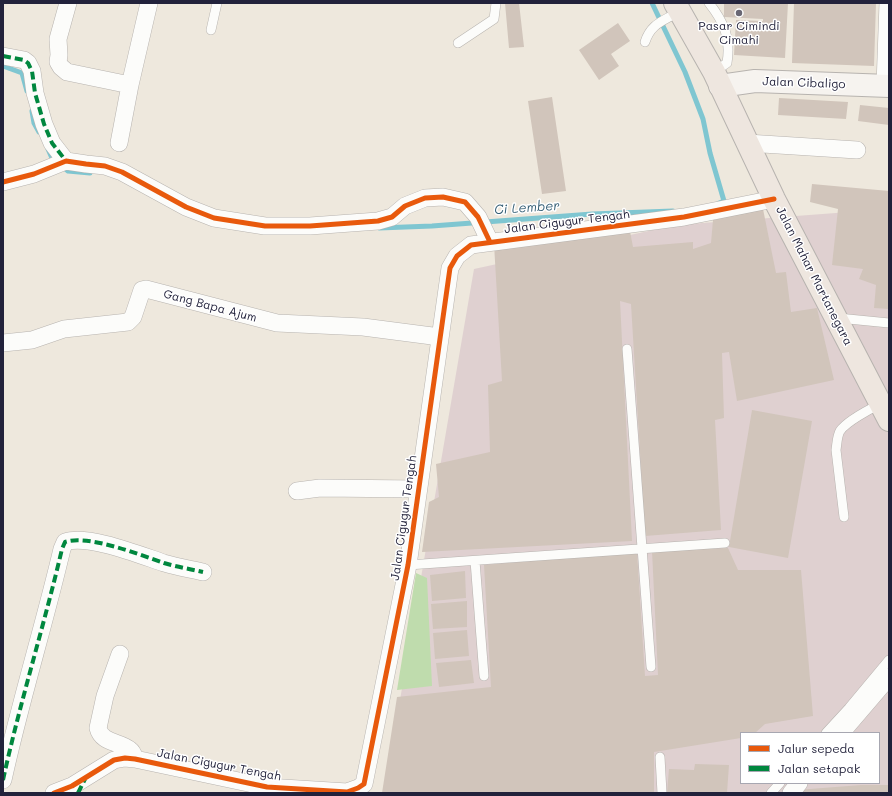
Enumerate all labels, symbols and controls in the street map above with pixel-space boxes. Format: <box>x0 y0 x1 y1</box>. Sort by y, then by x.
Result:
marker: Pasar Cimindi Cimahi <box>734 8 744 18</box>
place label: Pasar Cimindi Cimahi <box>698 19 780 47</box>
street label: Jalan Cibaligo <box>762 74 846 92</box>
water label: Ci Lember <box>494 198 560 218</box>
street label: Jalan Mahar Martanegara <box>773 204 855 348</box>
street label: Jalan Cigugur Tengah <box>504 207 630 237</box>
street label: Gang Bapa Ajum <box>162 287 258 325</box>
street label: Jalan Cigugur Tengah <box>388 455 420 581</box>
legend <box>740 732 880 784</box>
text: Jalur sepeda <box>778 740 855 756</box>
street label: Jalan Cigugur Tengah <box>156 746 282 784</box>
text: Jalan setapak <box>778 760 860 776</box>

